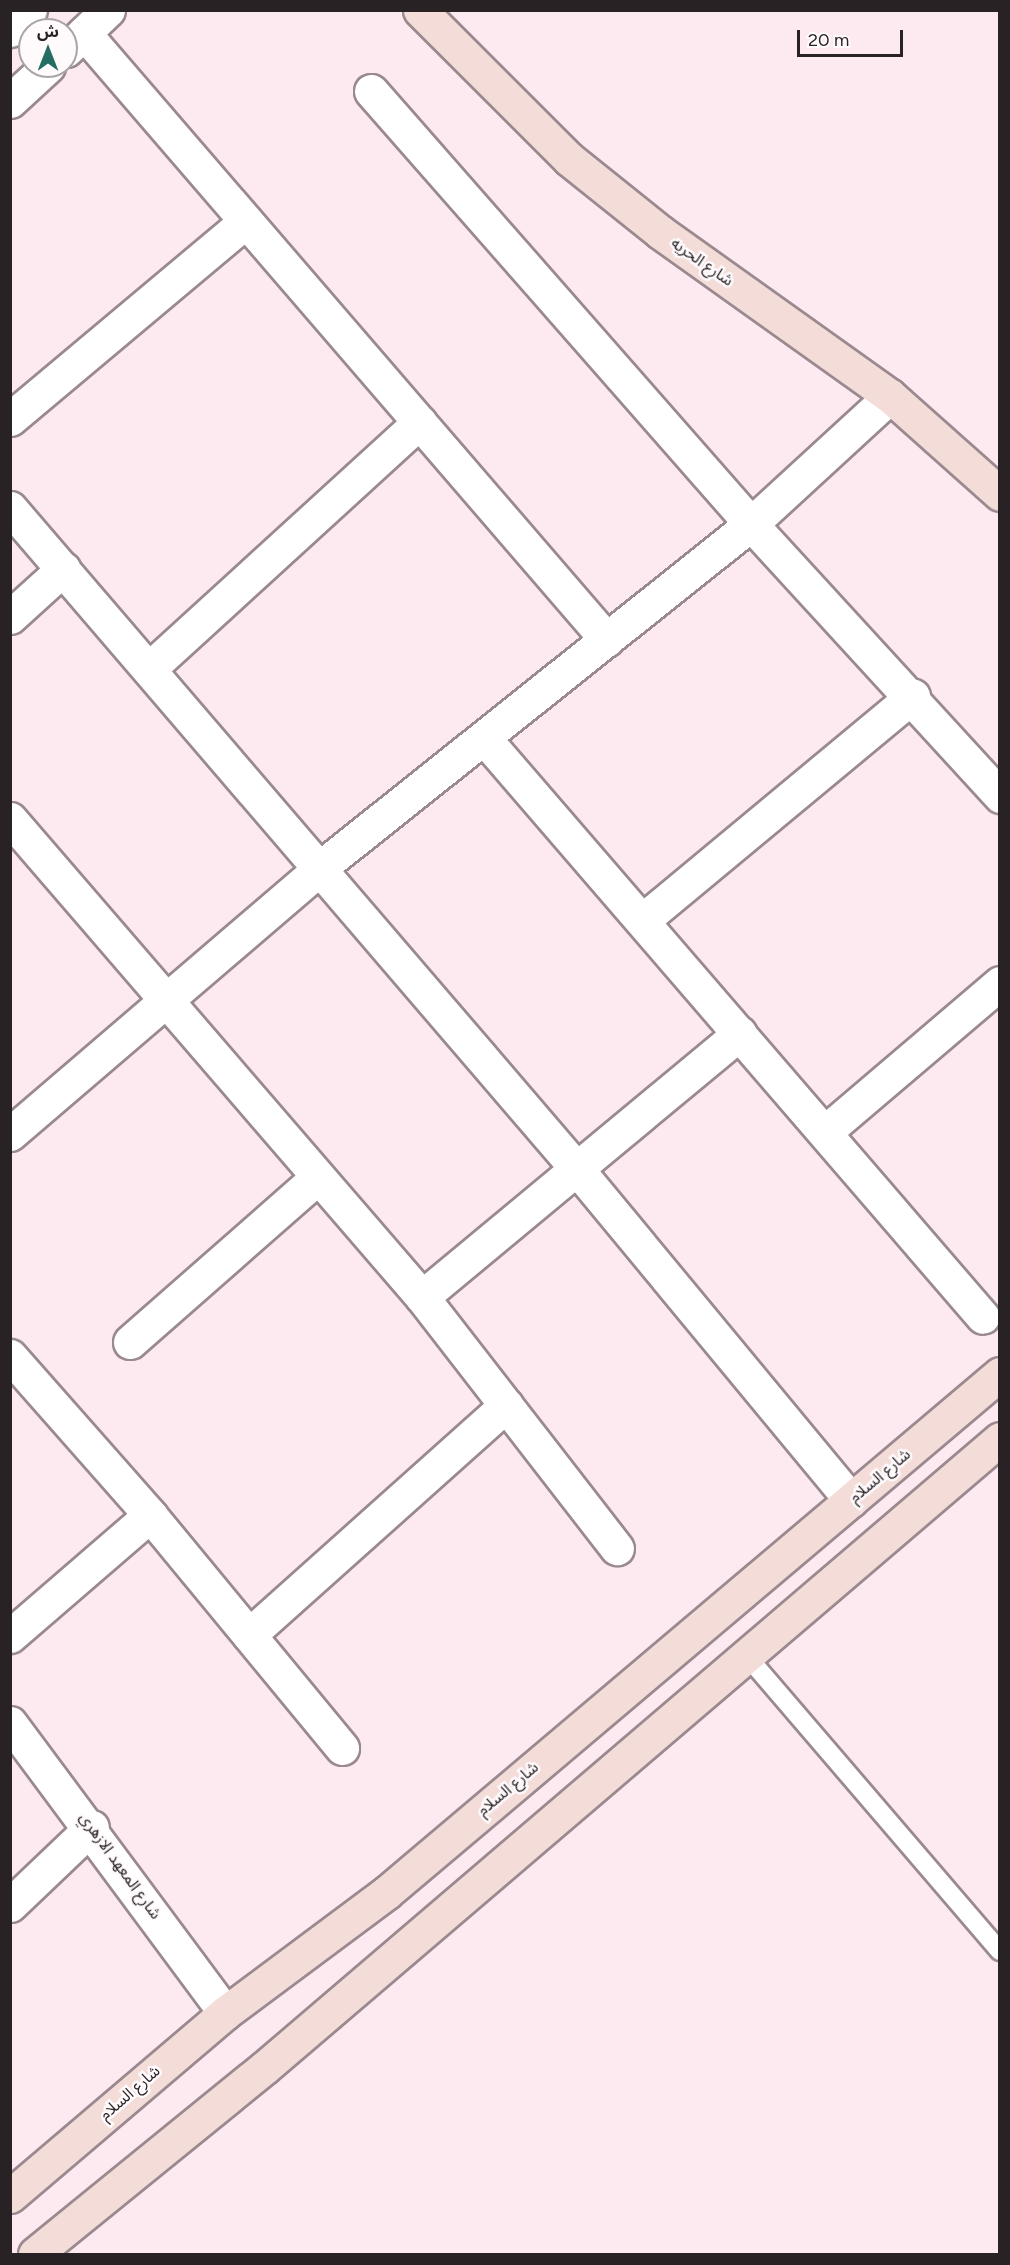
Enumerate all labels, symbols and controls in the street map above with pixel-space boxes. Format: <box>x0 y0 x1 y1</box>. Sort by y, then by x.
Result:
north arrow <box>18 18 78 78</box>
scale bar <box>800 18 906 56</box>
text: ش <box>37 22 59 41</box>
text: 20 m <box>808 29 849 51</box>
street label: شارع الحريه <box>667 234 737 290</box>
street label: شارع السلام <box>845 1445 915 1507</box>
street label: شارع السلام <box>473 1758 543 1820</box>
street label: شارع المعهد الازهري <box>75 1809 165 1923</box>
street label: شارع السلام <box>96 2061 164 2125</box>

